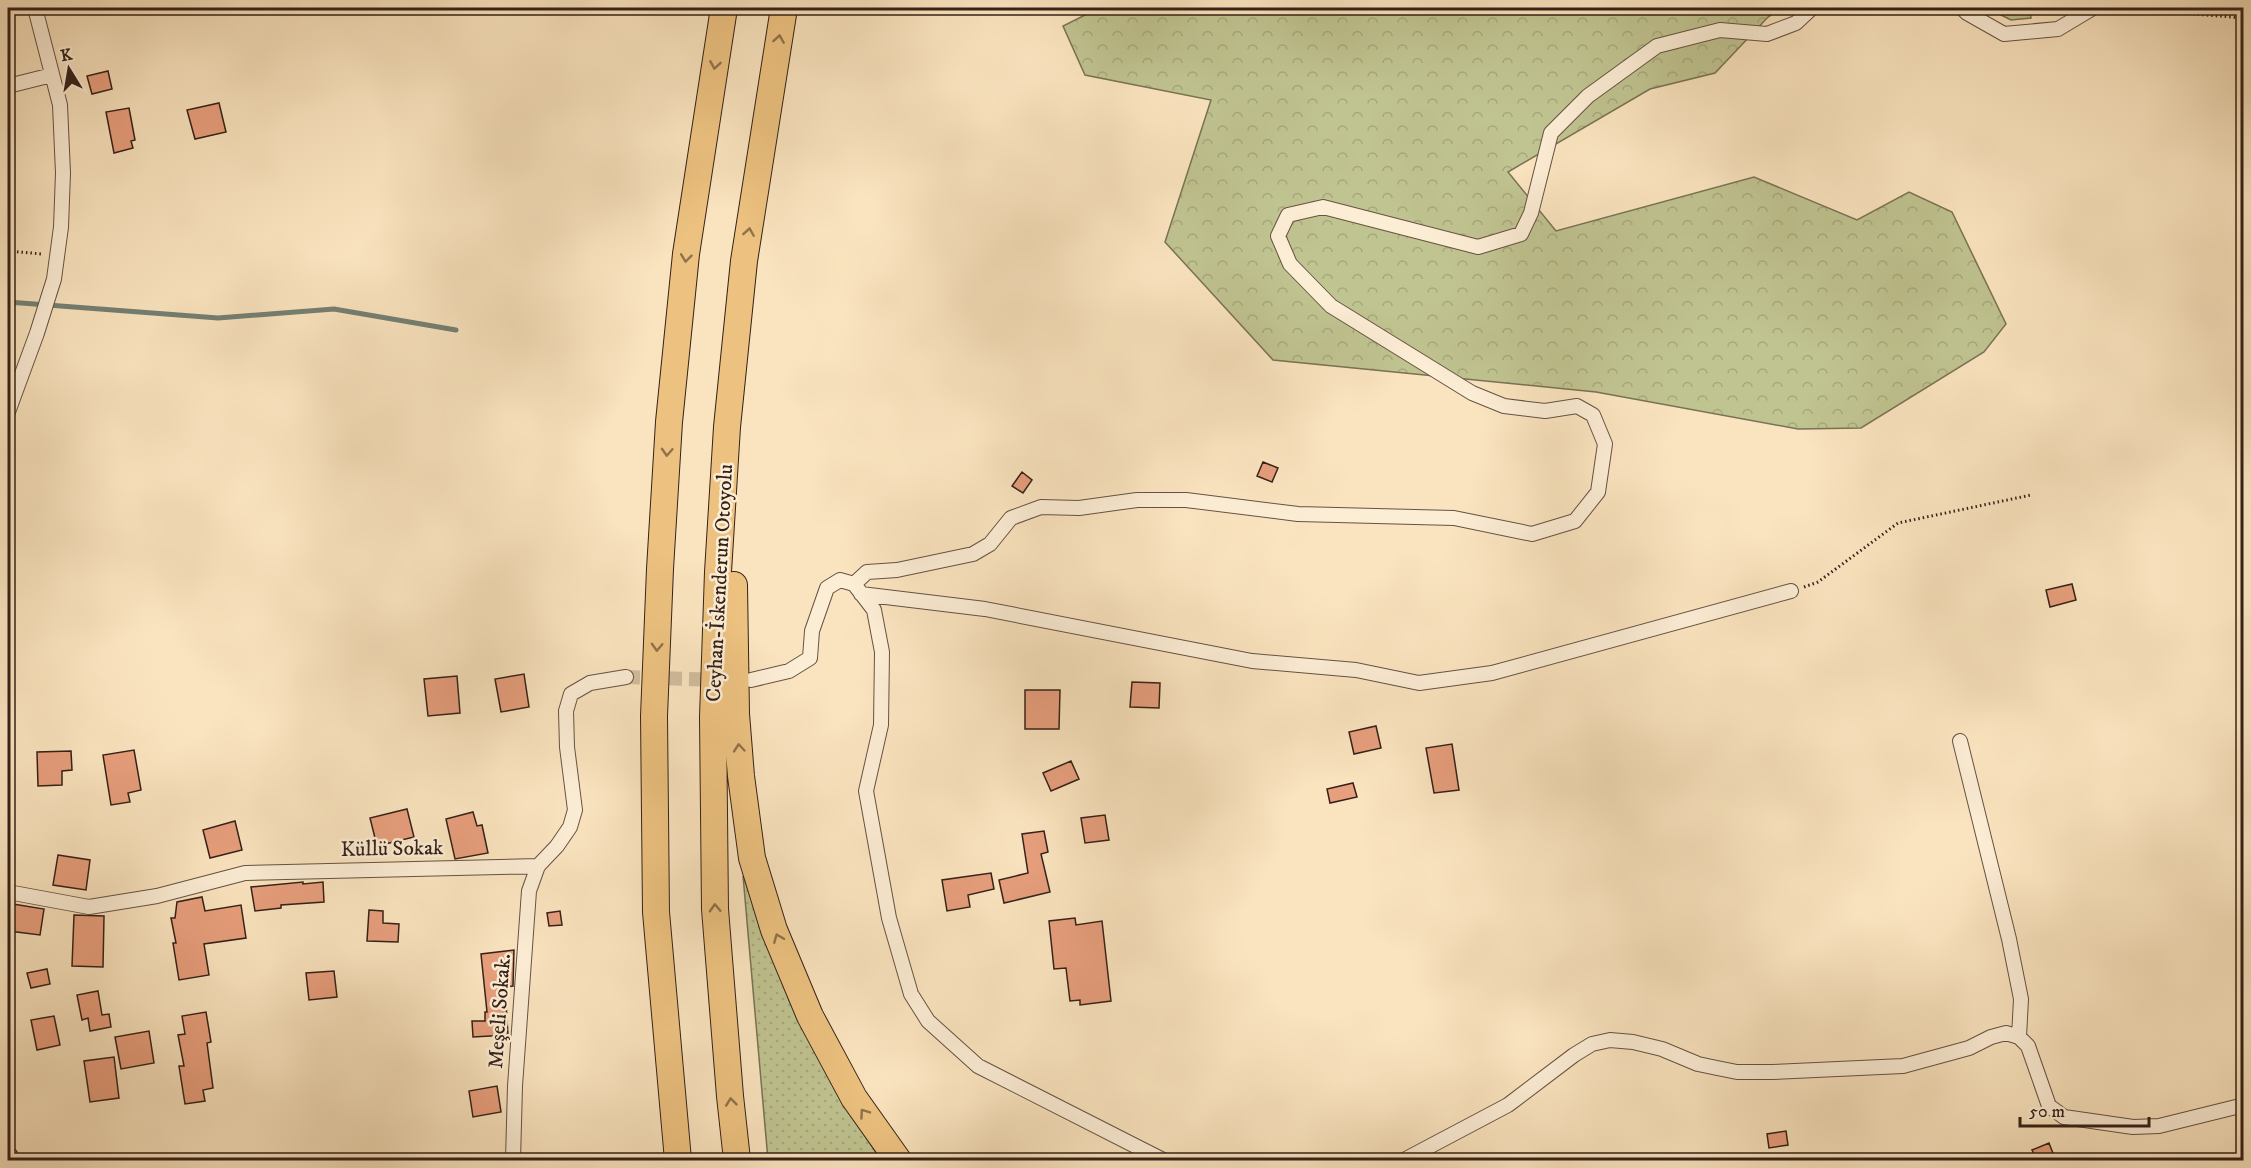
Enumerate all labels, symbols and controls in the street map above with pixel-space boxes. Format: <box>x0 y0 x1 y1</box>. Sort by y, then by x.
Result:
one-way arrow <box>772 34 784 44</box>
north arrow <box>39 39 99 99</box>
text: K <box>59 44 74 66</box>
one-way arrow <box>710 61 722 70</box>
one-way arrow <box>742 227 754 236</box>
one-way arrow <box>680 253 693 263</box>
one-way arrow <box>660 448 673 457</box>
street label: Ceyhan-İskenderun Otoyolu <box>700 463 739 703</box>
one-way arrow <box>651 642 664 651</box>
one-way arrow <box>733 744 746 753</box>
street label: Küllü Sokak <box>340 835 444 863</box>
one-way arrow <box>709 903 722 912</box>
one-way arrow <box>773 934 785 945</box>
street label: Meşeli Sokak. <box>483 953 517 1070</box>
scale bar <box>2020 1090 2149 1128</box>
one-way arrow <box>725 1098 738 1107</box>
text: 50 m <box>2029 1101 2065 1123</box>
one-way arrow <box>861 1108 872 1119</box>

